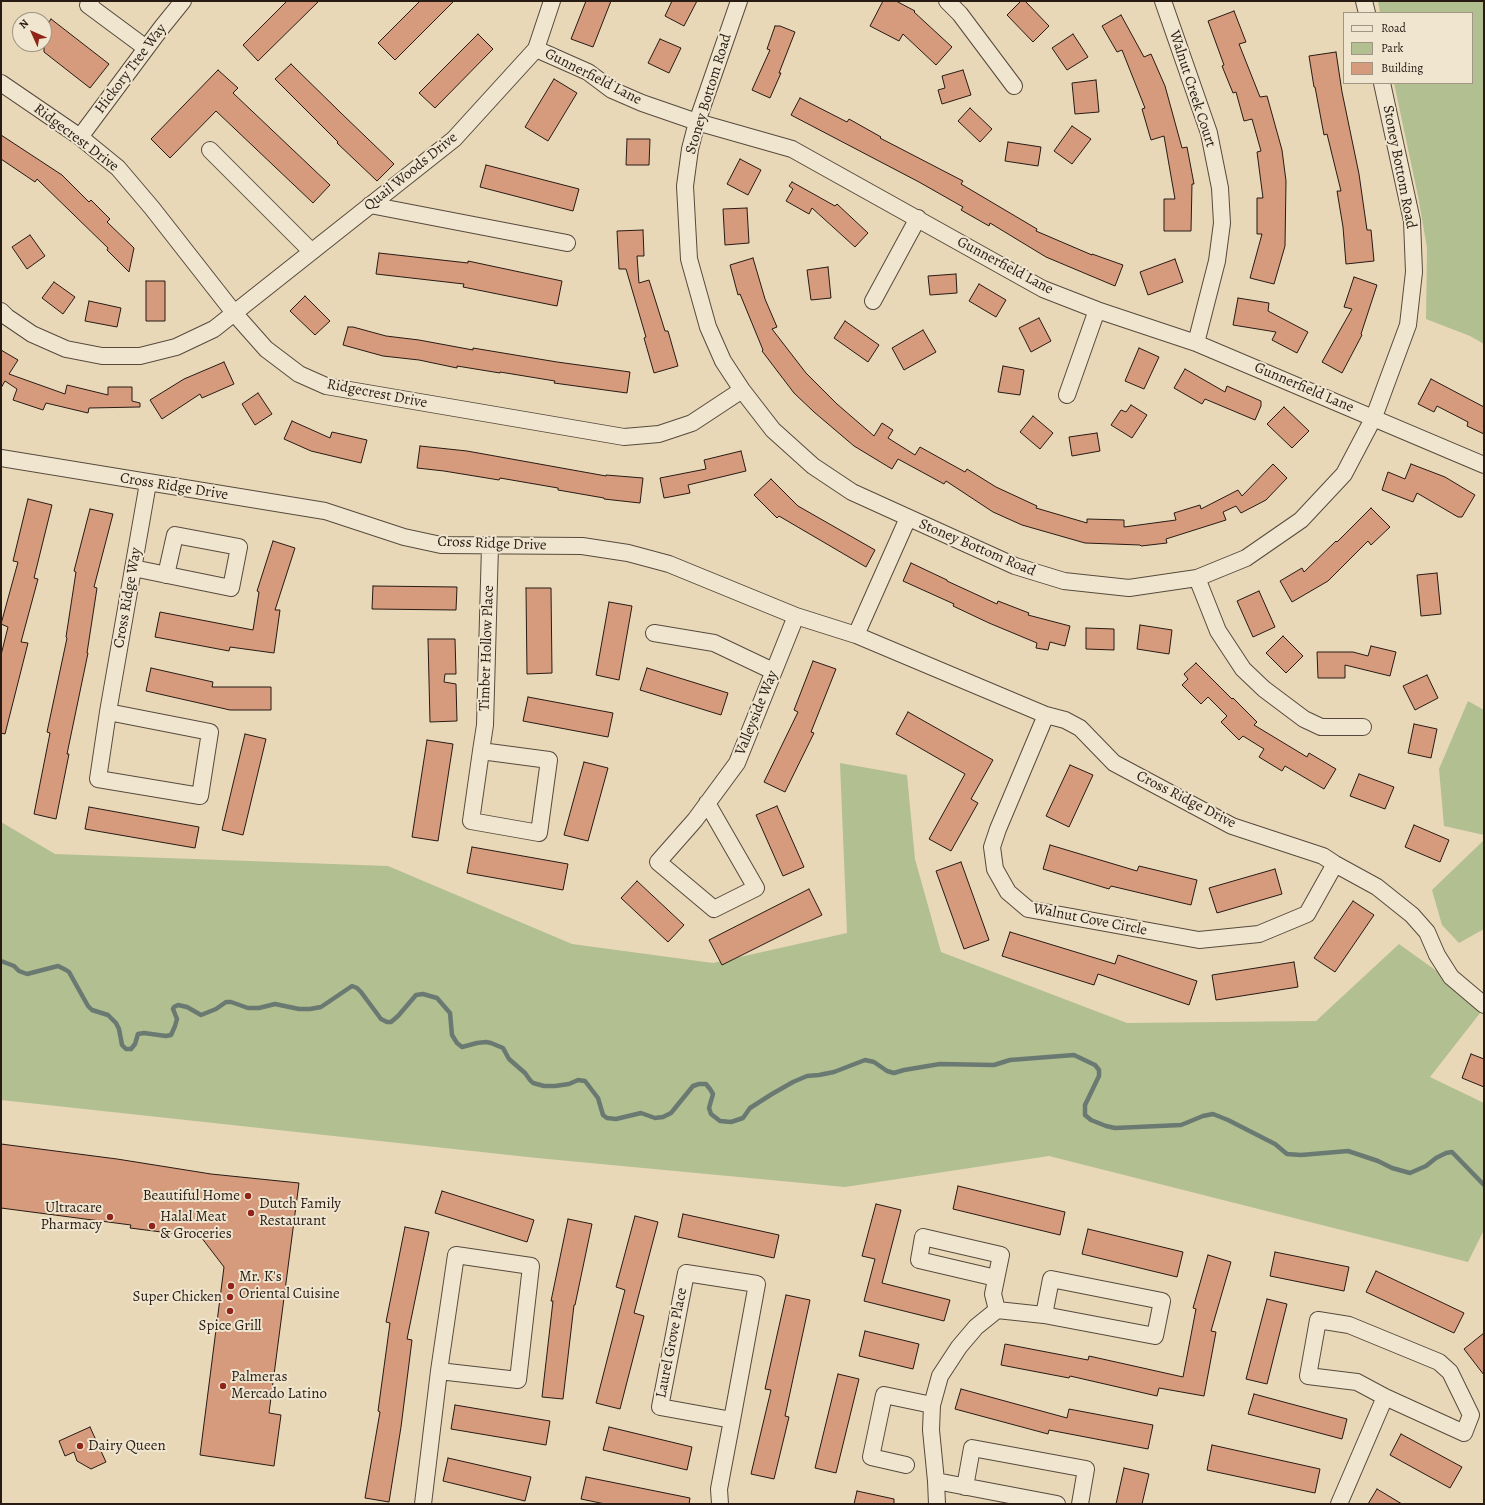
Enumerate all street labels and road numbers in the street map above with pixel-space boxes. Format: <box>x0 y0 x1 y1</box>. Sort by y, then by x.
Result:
street label: Hickory Tree Way <box>91 20 171 118</box>
street label: Walnut Creek Court <box>1165 28 1219 150</box>
street label: Stoney Bottom Road <box>682 31 736 157</box>
street label: Gunnerfield Lane <box>541 45 645 109</box>
street label: Ridgecrest Drive <box>30 100 122 176</box>
street label: Stoney Bottom Road <box>1378 104 1420 230</box>
street label: Quail Woods Drive <box>361 129 461 215</box>
street label: Gunnerfield Lane <box>954 233 1056 299</box>
street label: Gunnerfield Lane <box>1251 359 1357 417</box>
street label: Ridgecrest Drive <box>325 375 429 413</box>
street label: Cross Ridge Drive <box>119 470 229 504</box>
street label: Stoney Bottom Road <box>916 515 1038 581</box>
street label: Cross Ridge Drive <box>437 533 547 555</box>
street label: Cross Ridge Way <box>110 546 146 650</box>
street label: Timber Hollow Place <box>476 585 498 711</box>
street label: Valleyside Way <box>732 668 782 758</box>
street label: Cross Ridge Drive <box>1133 767 1239 833</box>
street label: Walnut Cove Circle <box>1031 900 1149 940</box>
street label: Laurel Grove Place <box>652 1286 692 1400</box>

